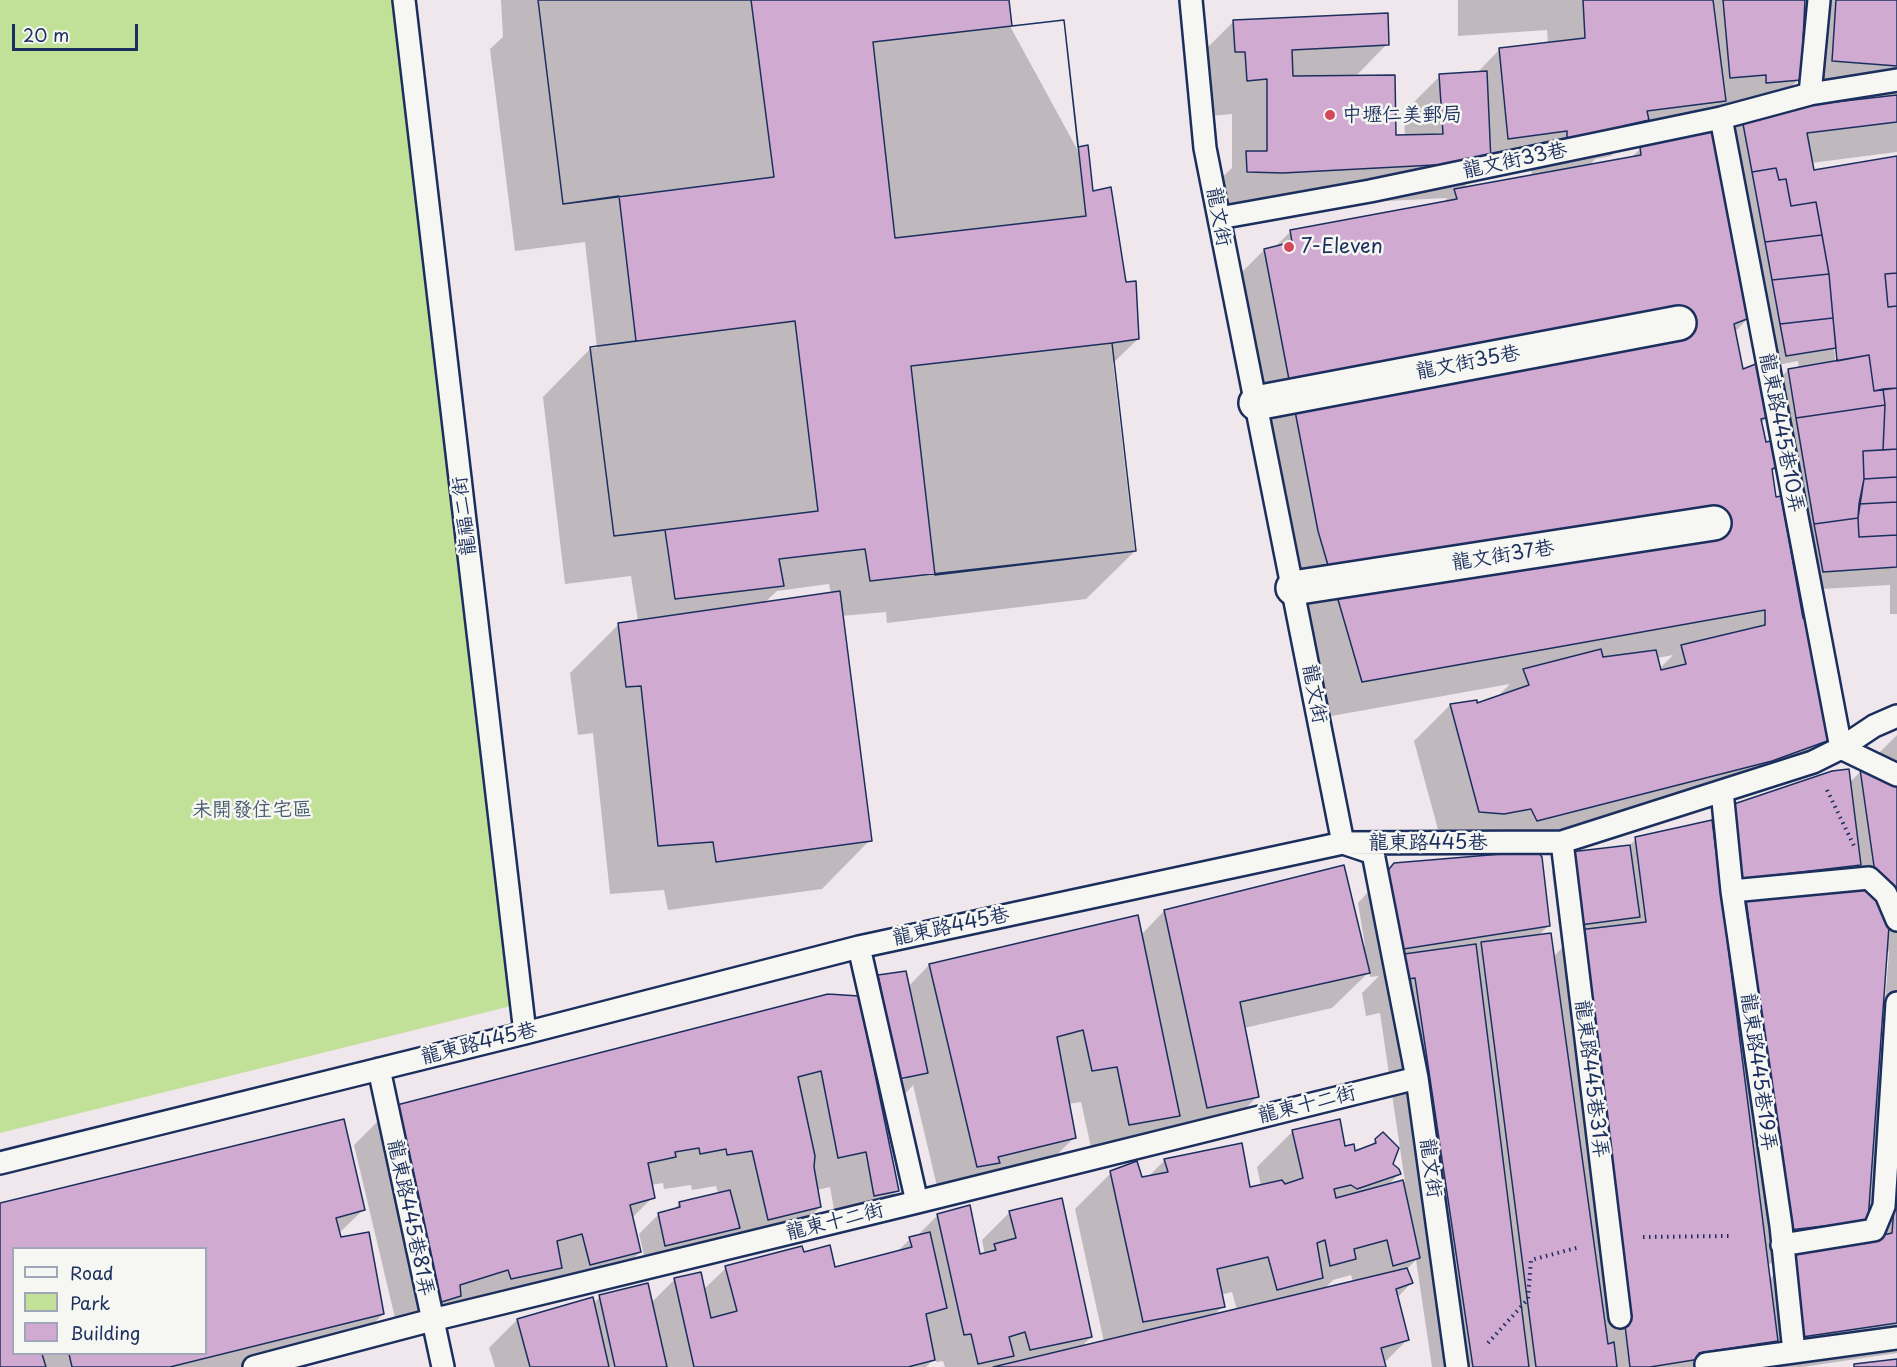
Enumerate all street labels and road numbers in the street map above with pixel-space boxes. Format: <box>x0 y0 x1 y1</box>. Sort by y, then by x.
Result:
street label: 龍文街33巷 <box>1461 138 1569 184</box>
street label: 龍文街 <box>1200 185 1236 249</box>
street label: 龍文街35巷 <box>1414 341 1522 385</box>
street label: 龍東路445巷10弄 <box>1754 351 1808 515</box>
street label: 龍福二街 <box>448 475 482 557</box>
street label: 龍文街37巷 <box>1450 536 1556 576</box>
street label: 龍文街 <box>1296 662 1332 726</box>
street label: 龍東路445巷 <box>1369 831 1487 855</box>
street label: 龍東路445巷 <box>890 903 1012 951</box>
street label: 龍東路445巷19弄 <box>1735 991 1781 1153</box>
street label: 龍東路445巷31弄 <box>1569 998 1613 1160</box>
street label: 龍東路445巷 <box>418 1018 540 1070</box>
street label: 龍東十二街 <box>1256 1081 1358 1129</box>
street label: 龍東路445巷81弄 <box>382 1137 438 1299</box>
street label: 龍文街 <box>1414 1137 1446 1199</box>
street label: 龍東十二街 <box>784 1198 886 1246</box>

